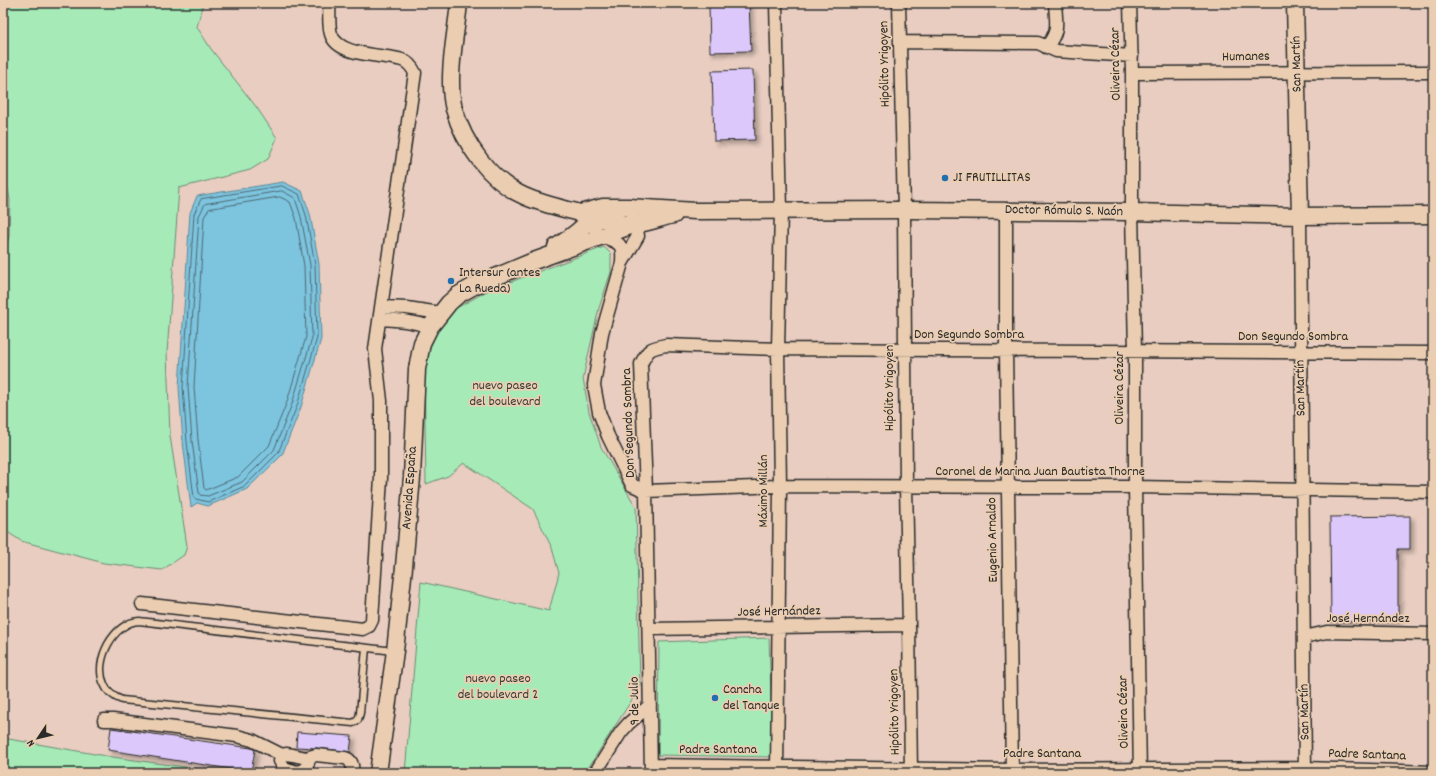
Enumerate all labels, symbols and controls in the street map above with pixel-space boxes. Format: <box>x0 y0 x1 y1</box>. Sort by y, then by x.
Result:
street label: Hipólito Yrigoyen <box>874 21 896 107</box>
street label: Oliveira Cézar <box>1105 26 1127 101</box>
street label: San Martín <box>1287 36 1307 92</box>
street label: Humanes <box>1222 47 1270 67</box>
place label: JI FRUTILLITAS <box>953 168 1031 188</box>
marker: JI FRUTILLITAS <box>940 173 950 183</box>
street label: Doctor Rómulo S. Naón <box>1005 200 1123 222</box>
place label: Intersur (antes La Rueda) <box>459 263 540 299</box>
marker: Intersur (antes La Rueda) <box>446 276 456 286</box>
street label: Don Segundo Sombra <box>914 325 1024 345</box>
street label: Don Segundo Sombra <box>1238 327 1348 347</box>
street label: Hipólito Yrigoyen <box>880 345 900 431</box>
street label: Oliveira Cézar <box>1110 350 1130 425</box>
street label: San Martín <box>1291 360 1311 416</box>
street label: Don Segundo Sombra <box>617 367 641 478</box>
park label: nuevo paseo del boulevard <box>469 376 541 412</box>
street label: Avenida España <box>397 445 423 530</box>
street label: Máximo Millán <box>754 455 774 527</box>
street label: Coronel de Marina Juan Bautista Thorne <box>935 462 1145 482</box>
street label: Eugenio Arnaldo <box>982 497 1004 583</box>
street label: José Hernández <box>737 601 821 623</box>
street label: José Hernández <box>1327 609 1410 629</box>
park label: nuevo paseo del boulevard 2 <box>458 669 538 705</box>
street label: Hipólito Yrigoyen <box>884 669 906 755</box>
street label: Oliveira Cézar <box>1113 674 1135 749</box>
street label: 9 de Julio <box>625 676 645 726</box>
place label: Cancha del Tanque <box>723 680 779 716</box>
street label: San Martín <box>1295 684 1315 740</box>
marker: Cancha del Tanque <box>710 693 720 703</box>
north arrow <box>18 718 58 758</box>
text: N <box>23 735 40 749</box>
street label: Padre Santana <box>679 740 757 760</box>
street label: Padre Santana <box>1003 744 1081 764</box>
street label: Padre Santana <box>1328 744 1407 766</box>

